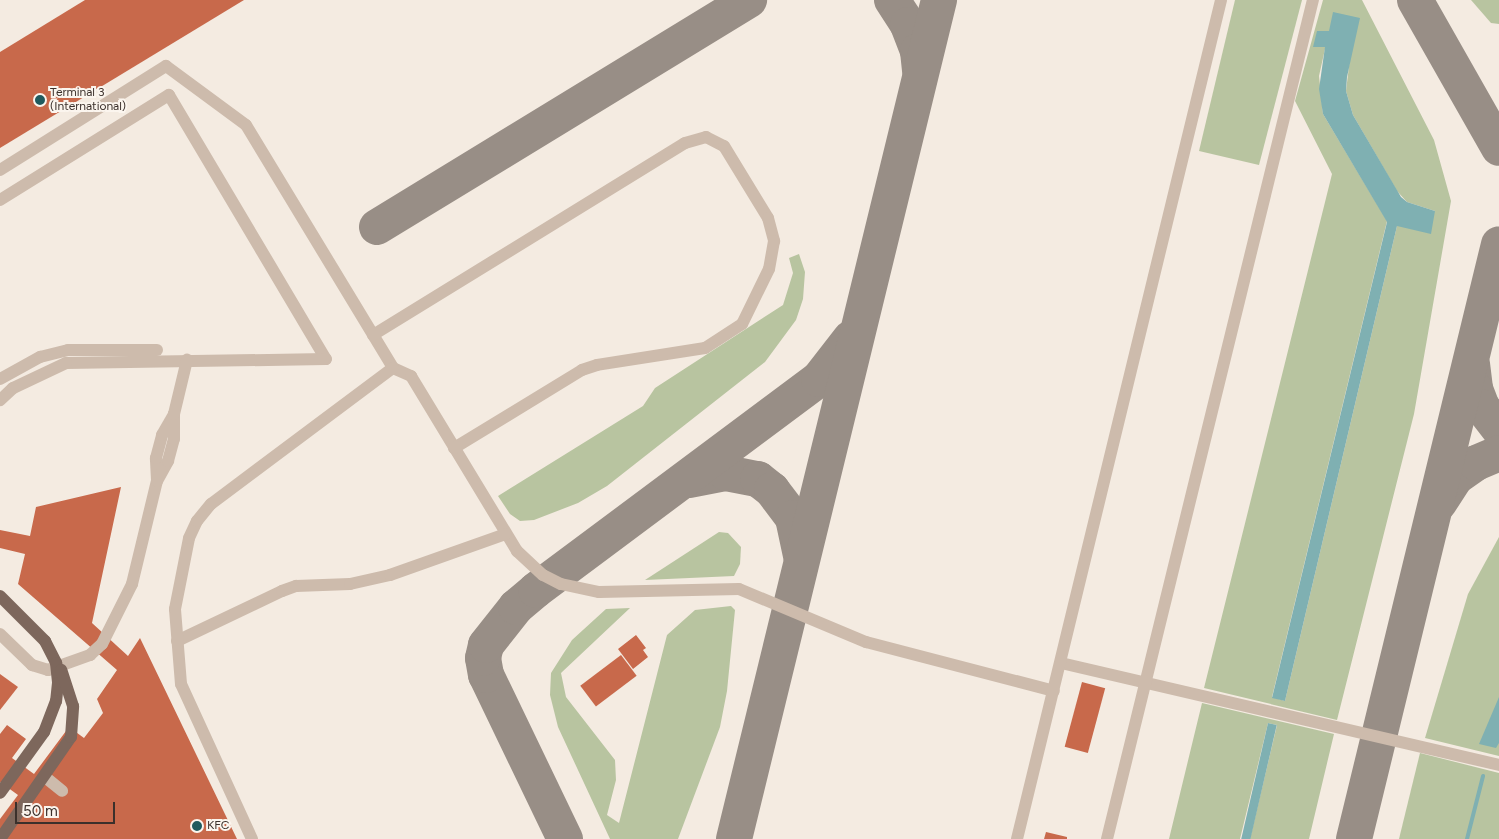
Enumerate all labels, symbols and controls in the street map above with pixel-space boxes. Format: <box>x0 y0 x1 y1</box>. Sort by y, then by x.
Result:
place label: Terminal 3 (International) <box>50 86 126 114</box>
marker: Terminal 3 (International) <box>34 94 46 106</box>
scale bar <box>18 792 118 824</box>
text: 50 m <box>23 802 58 820</box>
place label: KFC <box>207 819 229 833</box>
marker: KFC <box>191 820 203 832</box>

